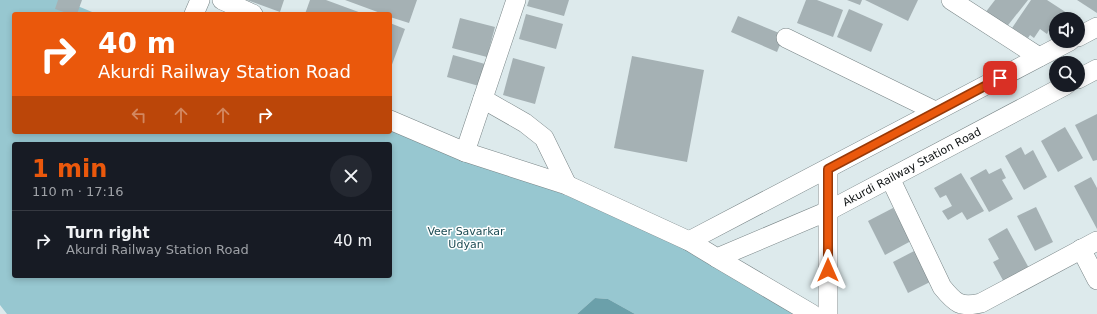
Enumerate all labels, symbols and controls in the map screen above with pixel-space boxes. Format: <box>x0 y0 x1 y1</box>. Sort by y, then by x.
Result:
map controls <box>1049 12 1085 92</box>
button: sound <box>1049 12 1085 48</box>
text: 40 m <box>98 27 176 60</box>
icon: right <box>32 28 84 80</box>
button: search <box>1049 56 1085 92</box>
text: Akurdi Railway Station Road <box>98 61 351 82</box>
pin <box>983 61 1017 95</box>
icon: arrive <box>989 67 1011 89</box>
icon: left <box>128 104 150 126</box>
icon: ahead <box>170 104 192 126</box>
icon: ahead <box>212 104 234 126</box>
icon: right <box>254 104 276 126</box>
street label: Akurdi Railway Station Road <box>840 125 983 209</box>
text: 1 min <box>32 155 107 183</box>
button: close <box>330 155 372 197</box>
text: 110 m · 17:16 <box>32 184 123 199</box>
text: Turn right <box>66 224 150 242</box>
park label: Veer Savarkar Udyan <box>427 225 505 251</box>
icon: right <box>32 230 54 252</box>
text: 40 m <box>334 232 372 250</box>
text: Akurdi Railway Station Road <box>66 242 249 257</box>
position arrow <box>807 249 849 291</box>

